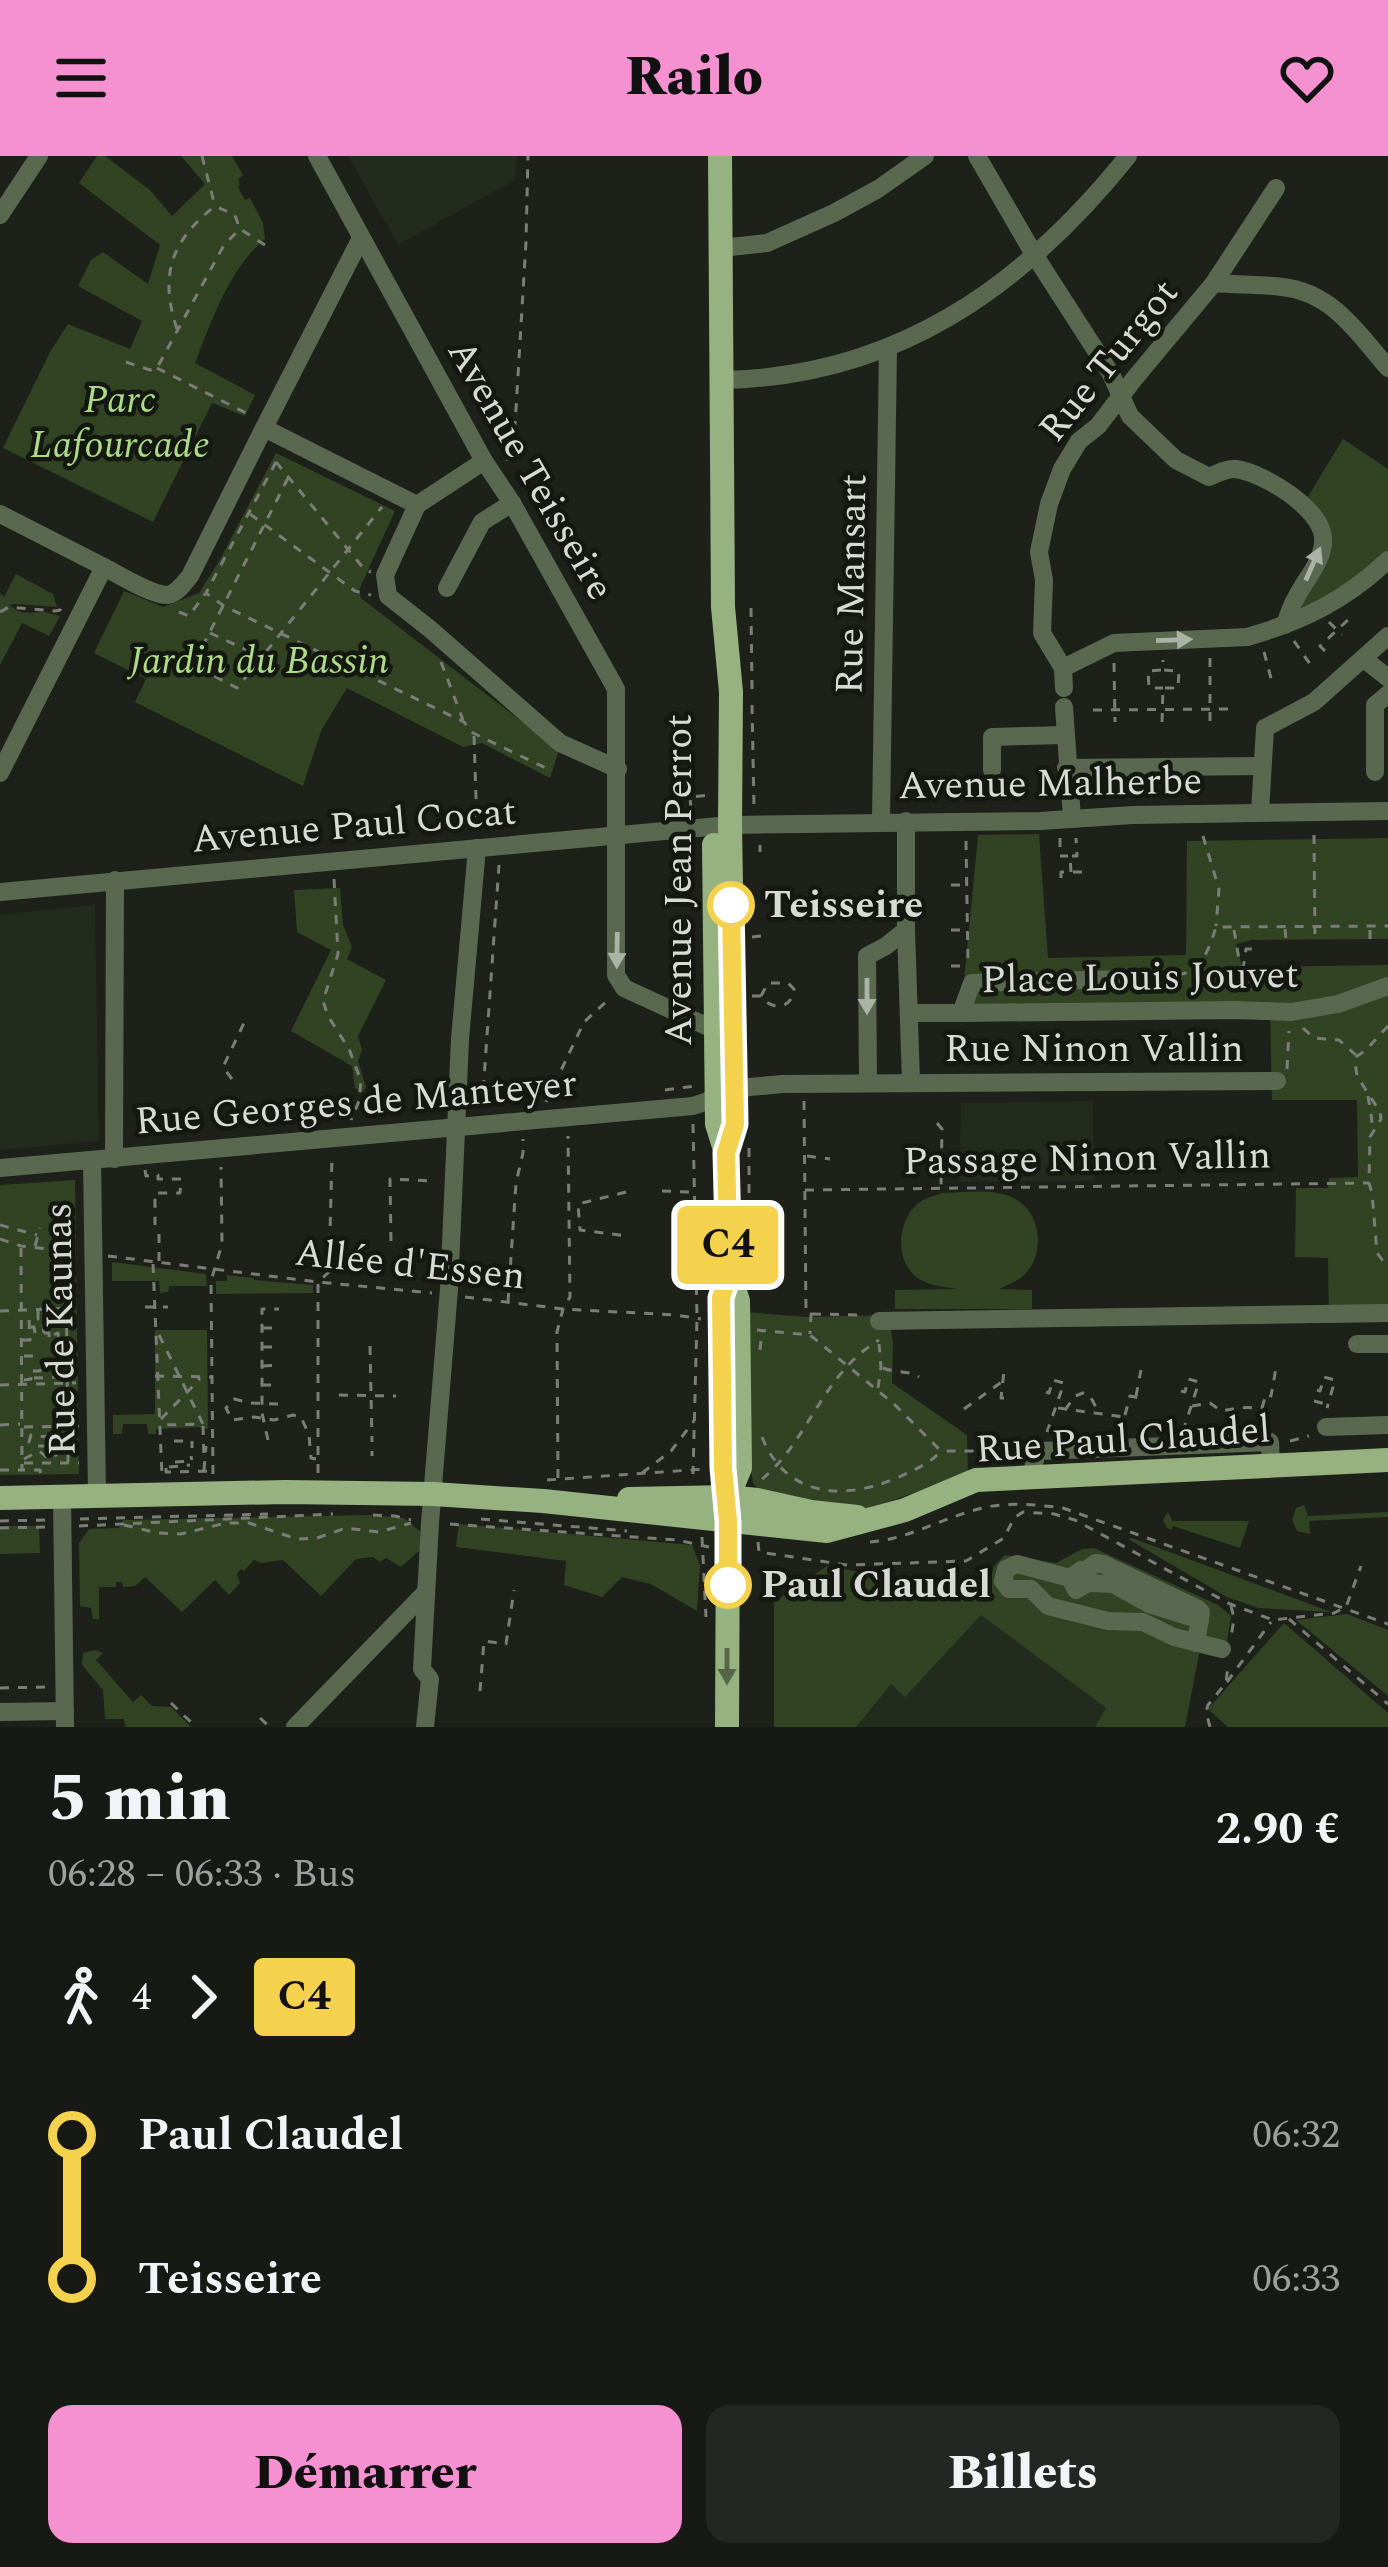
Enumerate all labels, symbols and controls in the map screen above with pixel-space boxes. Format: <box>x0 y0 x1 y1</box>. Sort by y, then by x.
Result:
text: Railo <box>625 37 763 119</box>
icon: menu <box>48 45 114 111</box>
icon: heart <box>1274 45 1340 111</box>
street label: Rue Turgot <box>1025 267 1193 455</box>
street label: Avenue Teisseire <box>431 329 629 611</box>
park label: Parc Lafourcade <box>30 371 210 475</box>
street label: Rue Mansart <box>821 473 883 695</box>
one-way arrow <box>1304 546 1324 581</box>
one-way arrow <box>1156 630 1194 649</box>
park label: Jardin du Bassin <box>126 632 389 691</box>
street label: Avenue Jean Perrot <box>650 714 709 1046</box>
street label: Avenue Malherbe <box>897 752 1203 816</box>
street label: Avenue Paul Cocat <box>189 782 519 870</box>
place label: Teisseire <box>764 876 923 935</box>
marker: Teisseire <box>709 883 753 927</box>
one-way arrow <box>607 932 626 970</box>
street label: Place Louis Jouvet <box>981 946 1299 1010</box>
one-way arrow <box>857 978 877 1016</box>
street label: Rue Ninon Vallin <box>944 1020 1244 1079</box>
street label: Rue Georges de Manteyer <box>133 1054 579 1152</box>
street label: Passage Ninon Vallin <box>902 1126 1272 1192</box>
street label: Rue de Kaunas <box>29 1202 93 1456</box>
line badge: C4 <box>674 1206 782 1284</box>
text: C4 <box>701 1213 755 1276</box>
street label: Allée d'Essen <box>292 1224 528 1306</box>
street label: Rue Paul Claudel <box>974 1400 1272 1480</box>
place label: Paul Claudel <box>761 1556 991 1615</box>
marker: Paul Claudel <box>706 1563 750 1607</box>
one-way arrow <box>717 1648 737 1686</box>
text: 5 min <box>48 1749 231 1850</box>
text: 2.90 € <box>1216 1795 1340 1864</box>
text: 06:28 – 06:33 · Bus <box>48 1845 356 1904</box>
icon: walk <box>48 1964 114 2030</box>
icon: forward <box>170 1964 236 2030</box>
text: C4 <box>278 1965 331 2028</box>
text: 4 <box>132 1968 152 2027</box>
text: Paul Claudel <box>138 2101 403 2170</box>
text: 06:32 <box>1252 2106 1340 2165</box>
text: Teisseire <box>138 2245 322 2314</box>
text: 06:33 <box>1252 2250 1340 2309</box>
button: Démarrer <box>48 2405 682 2543</box>
button: Billets <box>706 2405 1340 2543</box>

